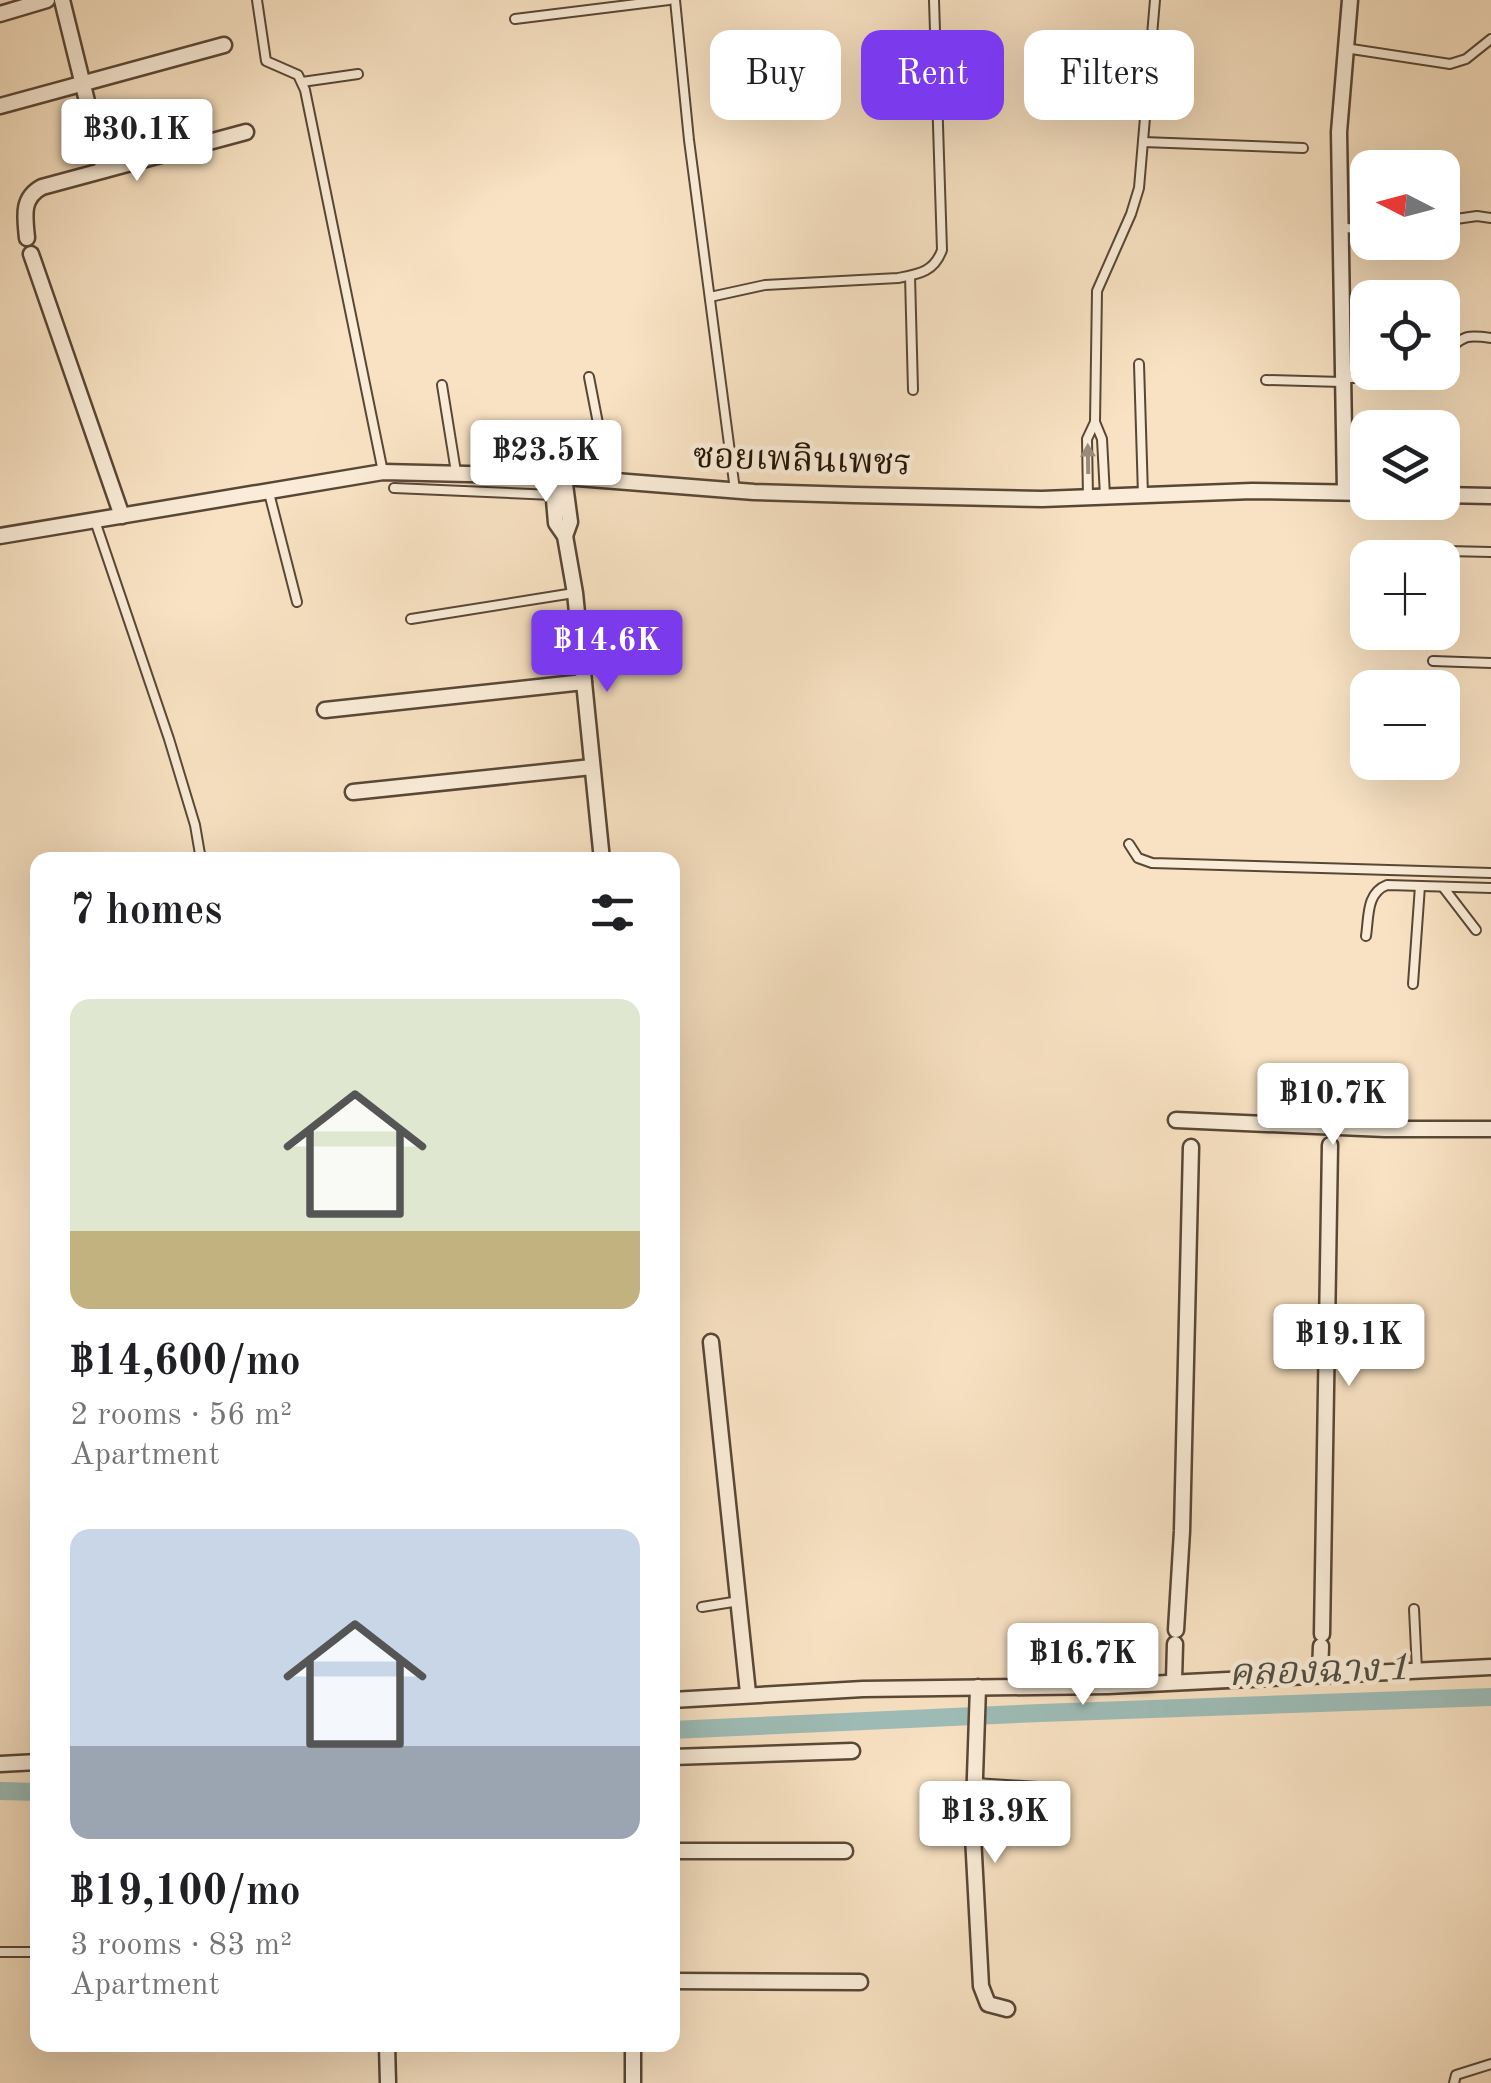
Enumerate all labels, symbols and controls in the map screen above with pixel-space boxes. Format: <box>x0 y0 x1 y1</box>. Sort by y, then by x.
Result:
chip: Buy <box>710 30 841 120</box>
chip: Rent <box>861 30 1004 120</box>
chip: Filters <box>1024 30 1194 120</box>
pin: ฿30.1K <box>56 99 218 184</box>
text: ฿30.1K <box>83 115 191 147</box>
north arrow <box>1350 150 1460 260</box>
map controls <box>1350 150 1460 780</box>
button: locate <box>1350 280 1460 390</box>
button: layers <box>1350 410 1460 520</box>
pin: ฿23.5K <box>465 420 627 505</box>
text: ฿23.5K <box>492 436 600 468</box>
street label: ซอยเพลินเพชร <box>692 438 912 482</box>
one-way arrow <box>1079 442 1095 474</box>
button: + <box>1350 540 1460 650</box>
pin: ฿14.6K <box>526 610 688 695</box>
text: ฿14.6K <box>553 626 661 658</box>
button: − <box>1350 670 1460 780</box>
icon: filters <box>585 885 640 940</box>
text: 7 homes <box>70 891 222 933</box>
pin: ฿10.7K <box>1252 1063 1414 1148</box>
icon: home <box>265 1064 445 1244</box>
text: ฿10.7K <box>1279 1079 1387 1111</box>
pin: ฿19.1K <box>1268 1304 1430 1389</box>
text: ฿19.1K <box>1295 1320 1403 1352</box>
text: ฿14,600/mo <box>70 1342 301 1384</box>
text: 2 rooms · 56 m² <box>70 1400 292 1432</box>
text: Apartment <box>70 1440 220 1472</box>
icon: home <box>265 1594 445 1774</box>
pin: ฿16.7K <box>1002 1623 1164 1708</box>
text: ฿16.7K <box>1029 1639 1137 1671</box>
water label: คลองฉาง 1 <box>1228 1650 1412 1694</box>
pin: ฿13.9K <box>914 1781 1076 1866</box>
text: ฿13.9K <box>941 1797 1049 1829</box>
text: ฿19,100/mo <box>70 1872 301 1914</box>
text: 3 rooms · 83 m² <box>70 1930 292 1962</box>
text: Apartment <box>70 1970 220 2002</box>

